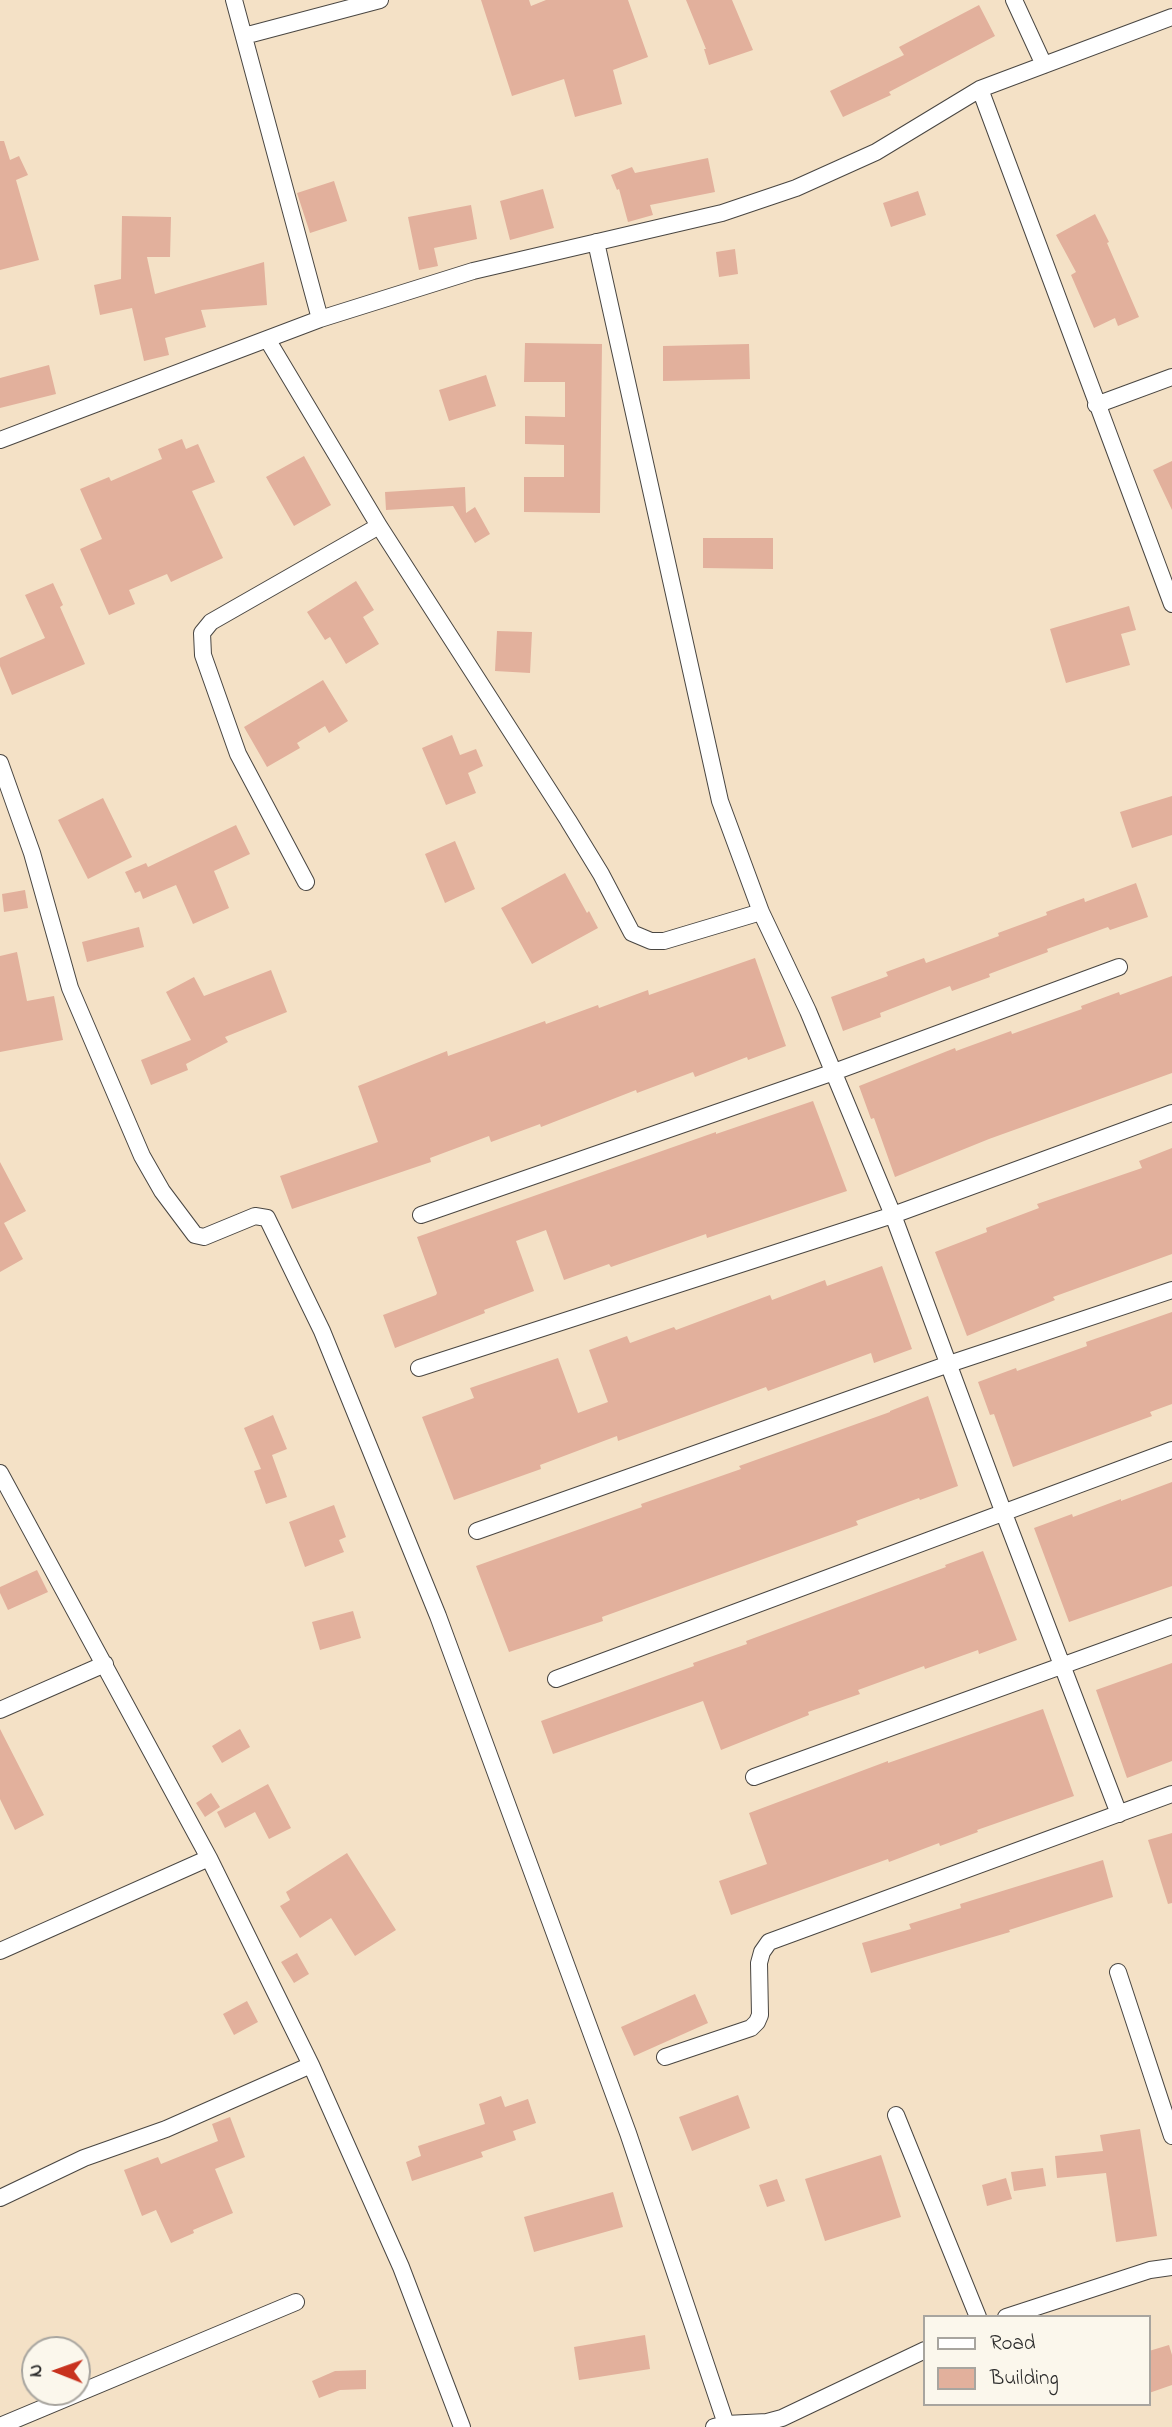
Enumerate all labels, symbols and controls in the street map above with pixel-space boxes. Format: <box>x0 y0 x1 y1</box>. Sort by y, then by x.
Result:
legend <box>923 2315 1151 2406</box>
text: Road <box>990 2329 1036 2359</box>
north arrow <box>21 2336 91 2406</box>
text: N <box>23 2364 50 2377</box>
text: Building <box>990 2364 1059 2394</box>

